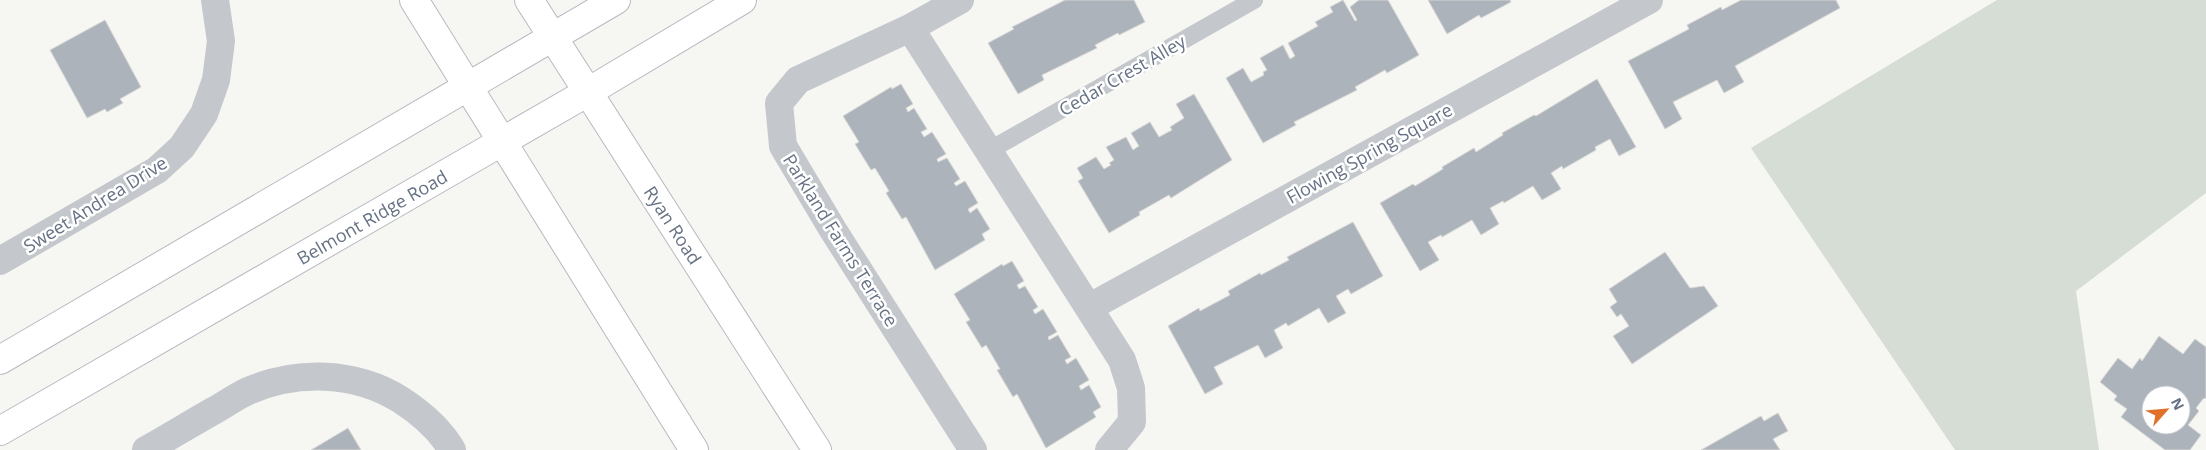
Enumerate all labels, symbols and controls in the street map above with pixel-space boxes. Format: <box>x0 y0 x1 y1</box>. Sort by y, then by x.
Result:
street label: Cedar Crest Alley <box>1054 28 1191 121</box>
street label: Flowing Spring Square <box>1282 97 1456 209</box>
street label: Parkland Farms Terrace <box>778 149 904 331</box>
street label: Sweet Andrea Drive <box>19 150 171 258</box>
street label: Belmont Ridge Road <box>292 164 452 270</box>
street label: Ryan Road <box>639 181 707 269</box>
north arrow <box>2141 385 2191 435</box>
text: N <box>2167 394 2189 413</box>

